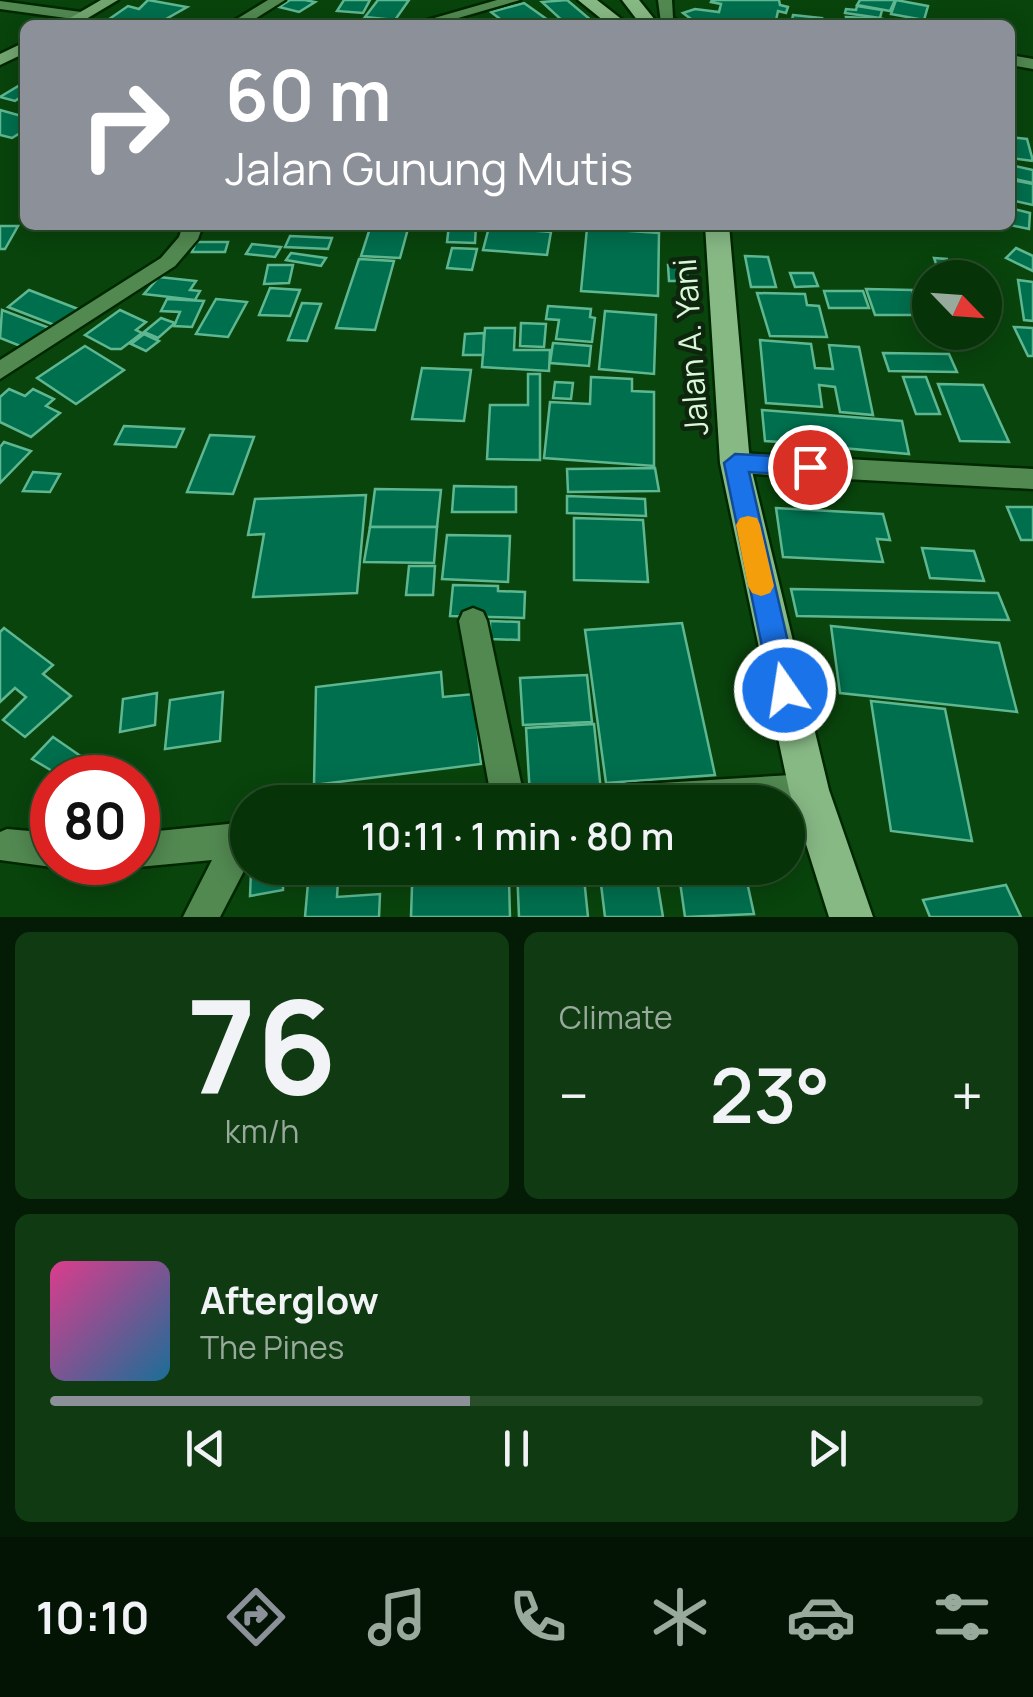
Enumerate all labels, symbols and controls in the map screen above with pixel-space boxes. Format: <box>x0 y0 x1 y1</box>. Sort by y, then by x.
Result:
text: 60 m <box>225 46 392 142</box>
icon: right <box>60 60 190 190</box>
text: Jalan Gunung Mutis <box>225 137 633 199</box>
street label: Jalan A. Yani <box>662 257 718 437</box>
north arrow <box>912 260 1002 350</box>
map controls <box>912 260 1002 350</box>
pin <box>768 425 853 510</box>
icon: arrive <box>783 440 838 495</box>
position arrow <box>733 638 837 742</box>
speed limit sign: 80 <box>30 755 160 885</box>
text: 10:11 · 1 min · 80 m <box>361 809 674 861</box>
text: 76 <box>187 955 337 1133</box>
text: Climate <box>559 995 673 1039</box>
text: 23° <box>710 1043 830 1146</box>
text: − <box>559 1057 589 1133</box>
text: + <box>951 1057 983 1133</box>
text: km/h <box>225 1109 299 1153</box>
text: Afterglow <box>200 1273 379 1325</box>
text: The Pines <box>200 1325 344 1369</box>
icon: previous <box>178 1421 233 1476</box>
icon: pause <box>489 1421 544 1476</box>
icon: next <box>800 1421 855 1476</box>
icon: directions <box>221 1582 291 1652</box>
icon: music <box>362 1582 432 1652</box>
icon: phone <box>503 1582 573 1652</box>
icon: climate <box>645 1582 715 1652</box>
icon: car <box>786 1582 856 1652</box>
icon: filters <box>927 1582 997 1652</box>
text: 10:10 <box>36 1586 150 1648</box>

